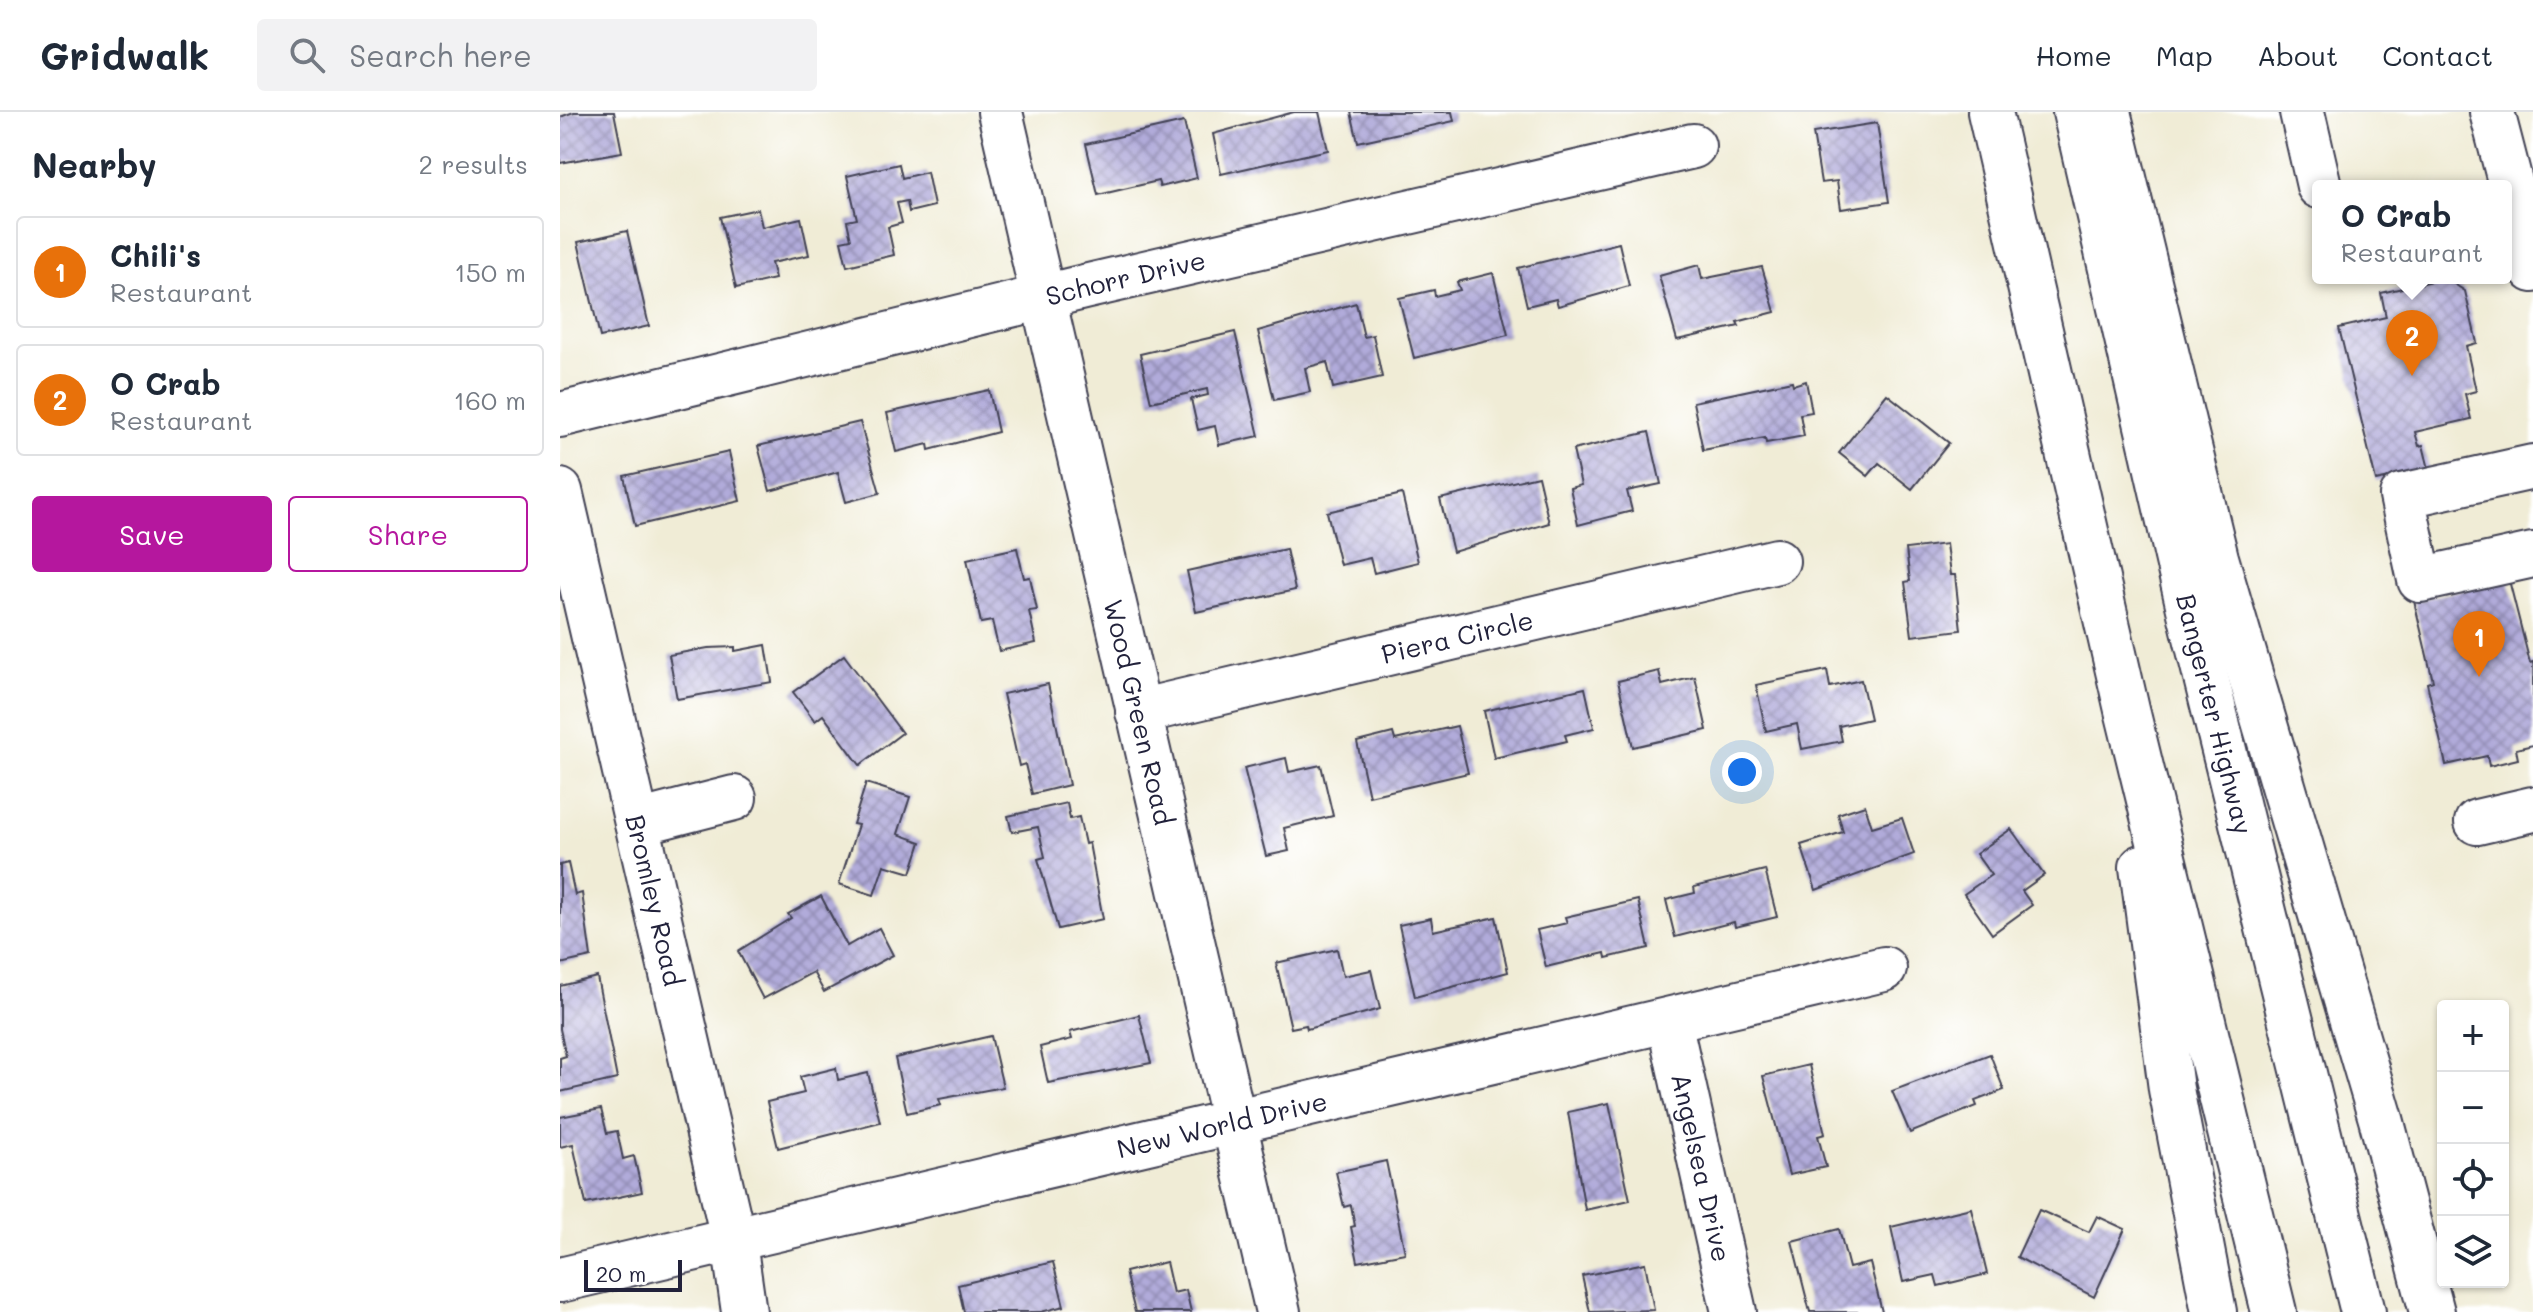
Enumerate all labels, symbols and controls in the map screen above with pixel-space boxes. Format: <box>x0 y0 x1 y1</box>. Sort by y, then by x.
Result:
search box <box>257 19 817 91</box>
text: Gridwalk <box>40 30 209 80</box>
icon: search <box>285 33 329 77</box>
text: Search here <box>349 35 532 75</box>
text: Home <box>2036 37 2112 73</box>
text: Map <box>2156 37 2213 73</box>
text: About <box>2257 37 2338 73</box>
text: Contact <box>2382 37 2493 73</box>
text: Nearby <box>32 142 157 187</box>
text: 2 results <box>419 147 528 181</box>
popup <box>2312 180 2512 284</box>
text: O Crab <box>2341 195 2451 235</box>
text: Chili's <box>110 235 201 275</box>
text: Restaurant <box>2341 235 2483 269</box>
street label: Schorr Drive <box>1042 242 1209 313</box>
text: 1 <box>54 255 66 289</box>
text: 150 m <box>454 255 526 289</box>
text: Restaurant <box>110 275 252 309</box>
pin: 2 <box>2386 310 2438 376</box>
text: O Crab <box>110 363 221 403</box>
text: 2 <box>53 383 67 417</box>
text: 160 m <box>454 383 526 417</box>
text: Restaurant <box>110 403 252 437</box>
button: Save <box>32 496 272 572</box>
button: Share <box>288 496 528 572</box>
street label: Bangerter Highway <box>2169 591 2261 838</box>
street label: Wood Green Road <box>1096 596 1182 828</box>
street label: Piera Circle <box>1378 602 1537 671</box>
pin: 1 <box>2453 611 2505 677</box>
your location <box>1722 752 1762 792</box>
street label: Bromley Road <box>619 811 691 989</box>
map controls <box>2437 1000 2509 1288</box>
button: + <box>2437 1000 2509 1072</box>
street label: Angelsea Drive <box>1664 1070 1739 1265</box>
button: − <box>2437 1072 2509 1144</box>
street label: New World Drive <box>1113 1083 1331 1166</box>
button: locate <box>2437 1144 2509 1216</box>
button: layers <box>2437 1216 2509 1288</box>
scale bar <box>584 1256 682 1292</box>
text: 20 m <box>596 1259 646 1288</box>

